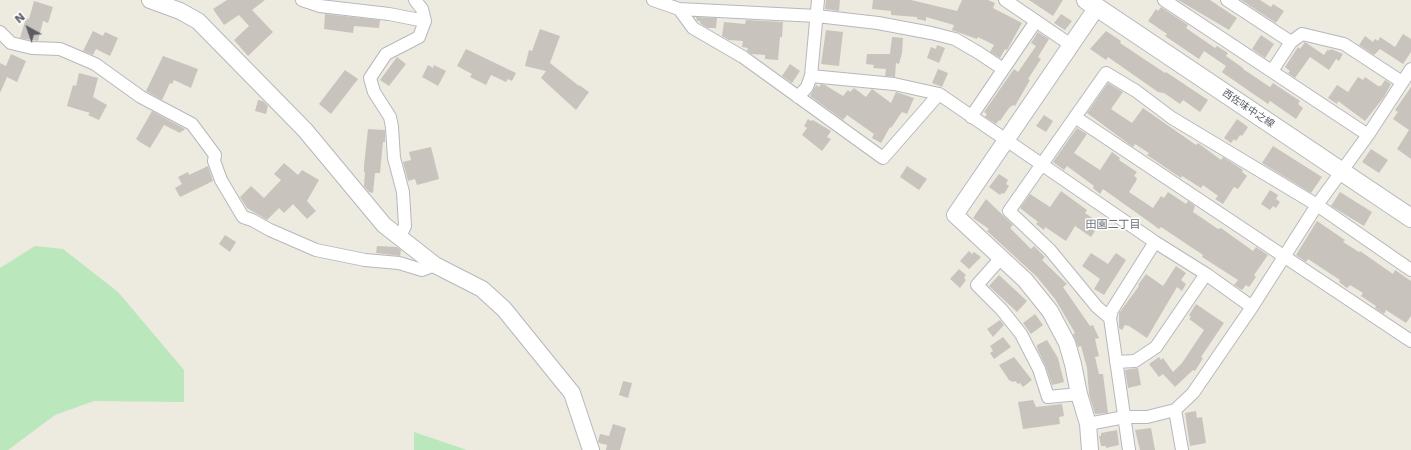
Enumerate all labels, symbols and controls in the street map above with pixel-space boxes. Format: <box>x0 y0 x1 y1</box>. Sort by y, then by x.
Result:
north arrow <box>8 8 48 48</box>
text: N <box>12 10 28 26</box>
street label: 西佐味中之線 <box>1220 87 1276 131</box>
district label: 田園二丁目 <box>1086 218 1140 232</box>

